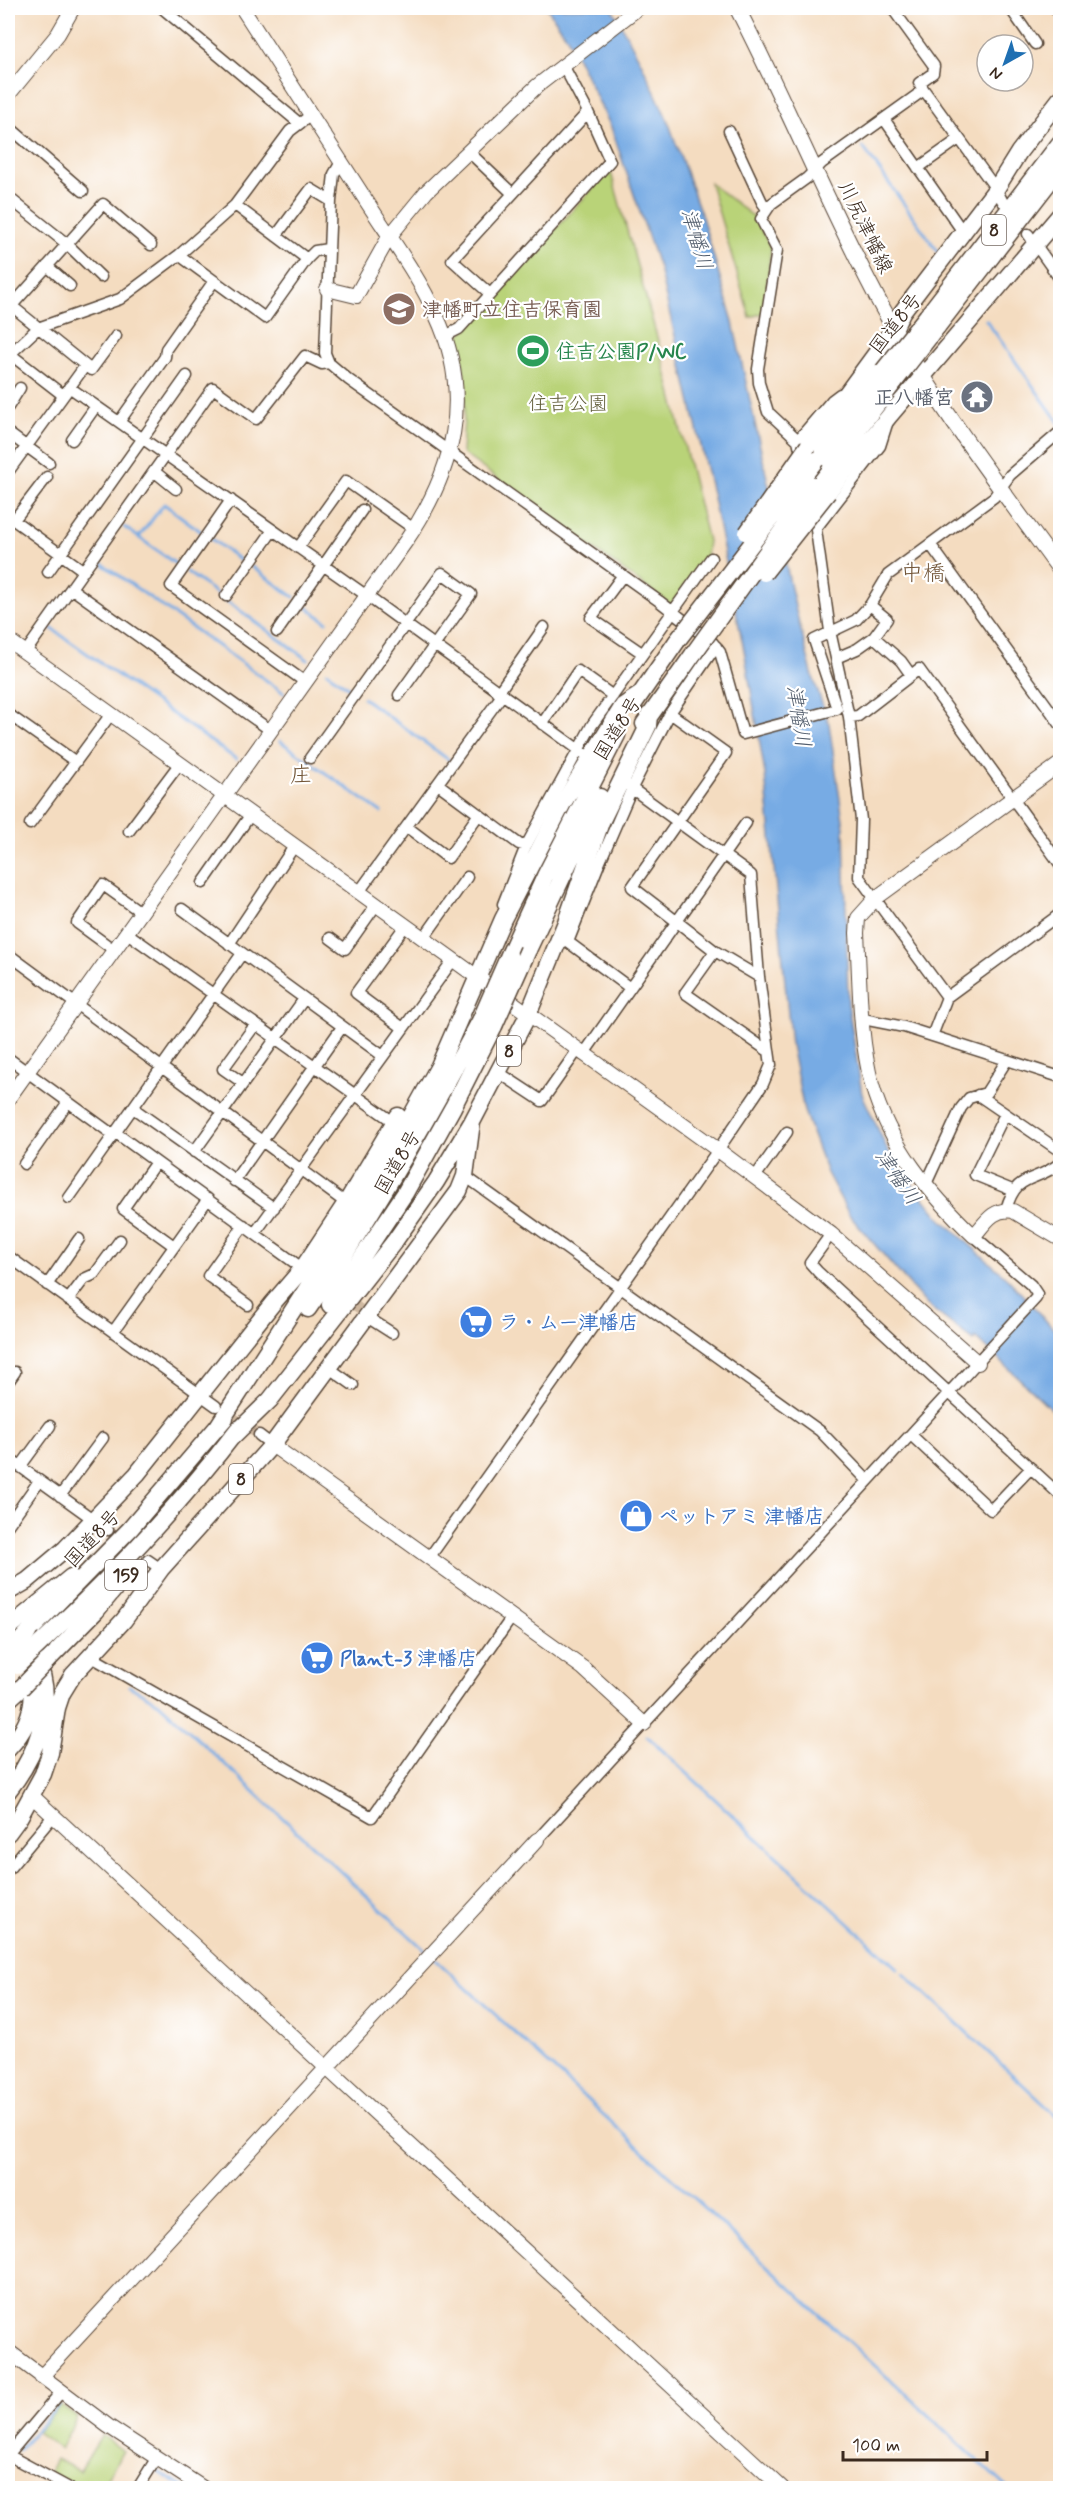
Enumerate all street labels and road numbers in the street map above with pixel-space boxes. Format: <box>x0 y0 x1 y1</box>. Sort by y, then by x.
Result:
street label: 川尻津幡線 <box>831 177 899 279</box>
road number: 8 <box>982 215 1006 245</box>
street label: 国道8号 <box>864 288 929 360</box>
street label: 国道8号 <box>588 691 649 766</box>
road number: 8 <box>497 1036 521 1066</box>
street label: 国道8号 <box>369 1125 428 1200</box>
road number: 8 <box>229 1464 253 1494</box>
street label: 国道8号 <box>59 1504 127 1574</box>
road number: 159 <box>105 1560 147 1590</box>

